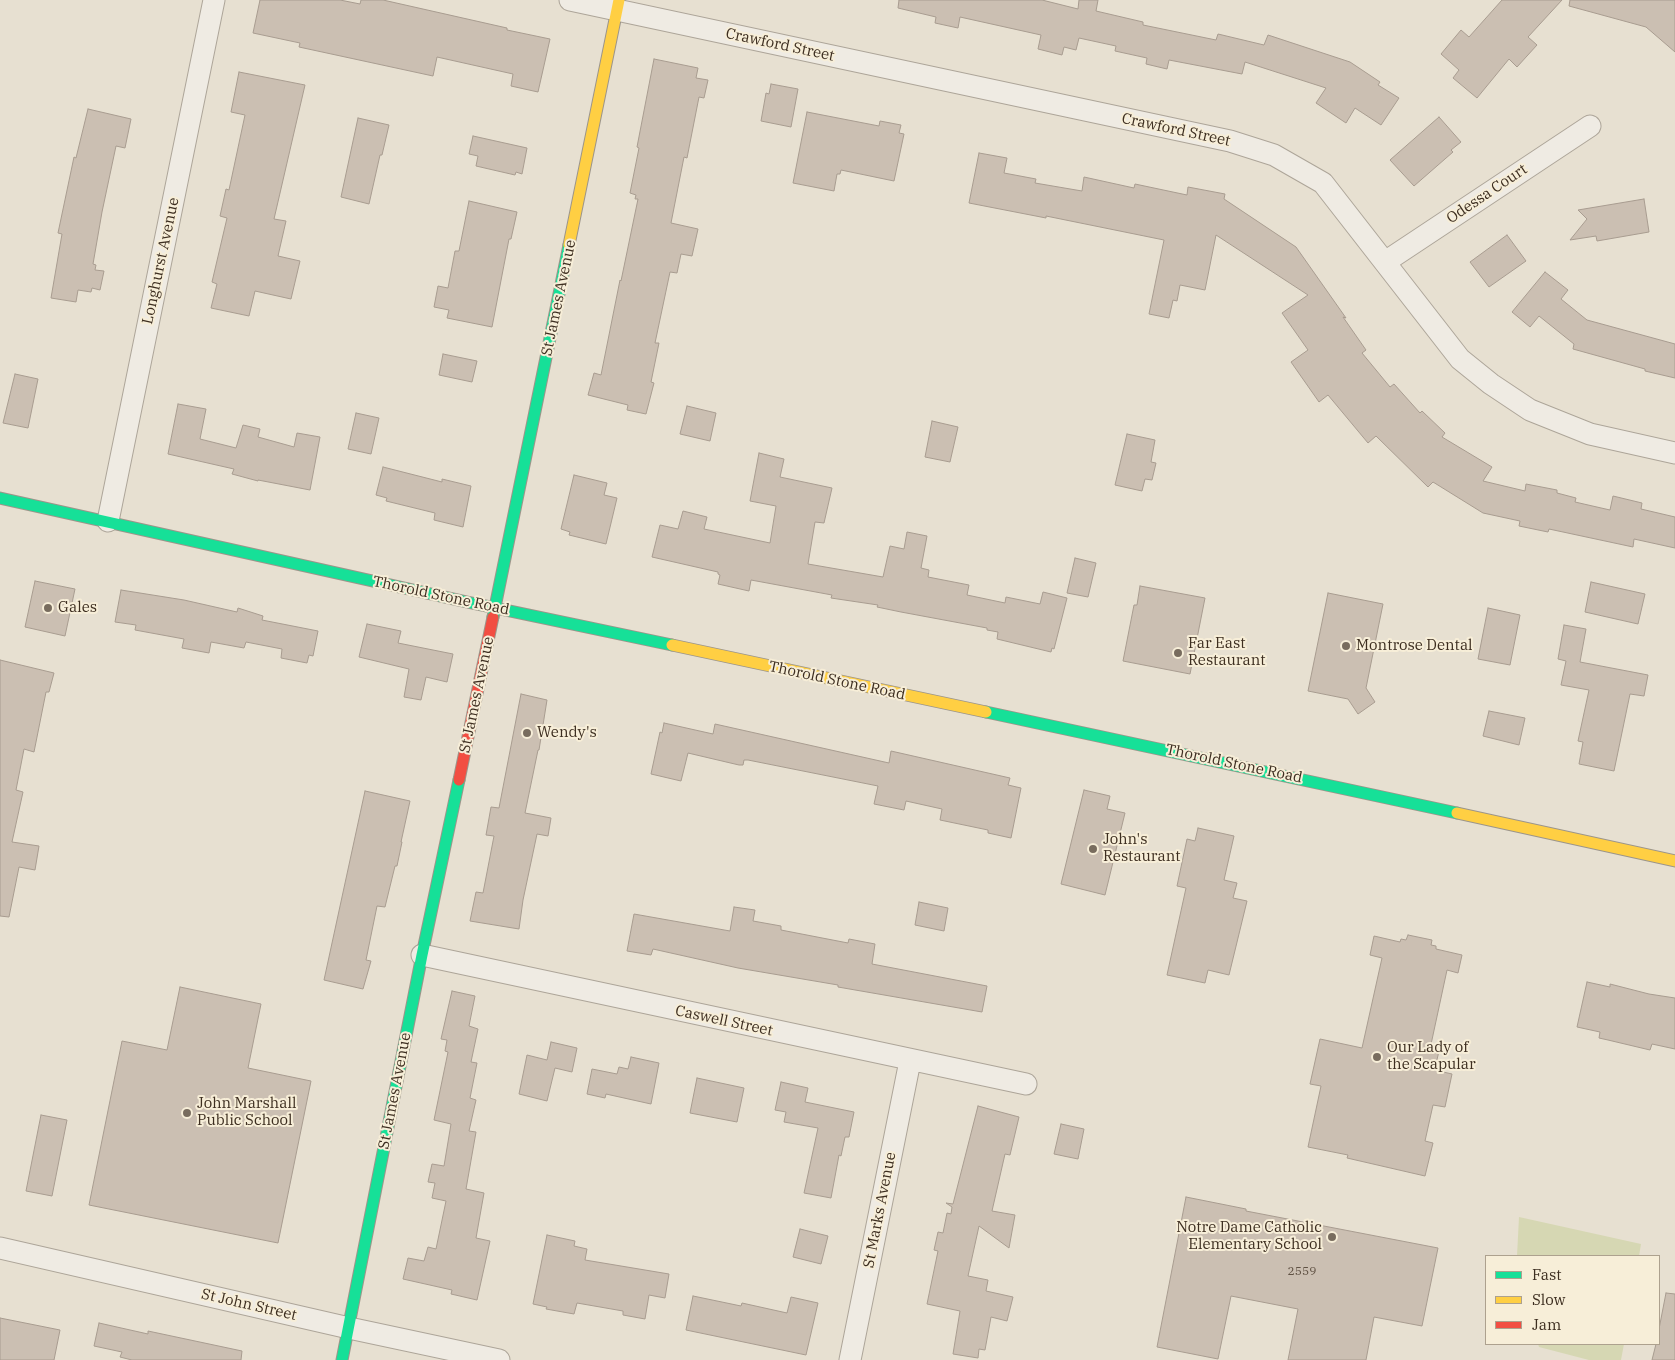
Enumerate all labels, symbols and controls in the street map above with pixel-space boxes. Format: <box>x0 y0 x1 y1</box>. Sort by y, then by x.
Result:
street label: Crawford Street <box>724 25 836 65</box>
street label: Crawford Street <box>1120 110 1232 150</box>
street label: Odessa Court <box>1443 160 1531 228</box>
street label: Longhurst Avenue <box>139 196 183 326</box>
street label: St James Avenue <box>538 238 580 358</box>
street label: Thorold Stone Road <box>371 573 511 619</box>
place label: Gales <box>58 599 97 617</box>
marker: Gales <box>42 602 54 614</box>
street label: St James Avenue <box>456 635 498 755</box>
place label: Far East Restaurant <box>1188 635 1266 670</box>
place label: Montrose Dental <box>1356 637 1473 655</box>
marker: Montrose Dental <box>1340 640 1352 652</box>
marker: Far East Restaurant <box>1172 647 1184 659</box>
street label: Thorold Stone Road <box>767 658 907 704</box>
place label: Wendy's <box>537 724 597 742</box>
marker: Wendy's <box>521 727 533 739</box>
street label: Thorold Stone Road <box>1164 741 1304 787</box>
place label: John's Restaurant <box>1103 831 1181 866</box>
marker: John's Restaurant <box>1087 843 1099 855</box>
street label: Caswell Street <box>674 1002 774 1040</box>
street label: St James Avenue <box>375 1031 415 1151</box>
place label: Our Lady of the Scapular <box>1387 1039 1476 1074</box>
marker: Our Lady of the Scapular <box>1371 1051 1383 1063</box>
place label: John Marshall Public School <box>197 1095 296 1130</box>
marker: John Marshall Public School <box>181 1107 193 1119</box>
street label: St Marks Avenue <box>860 1150 900 1270</box>
place label: Notre Dame Catholic Elementary School <box>1176 1219 1322 1254</box>
marker: Notre Dame Catholic Elementary School <box>1326 1231 1338 1243</box>
legend <box>1485 1255 1660 1345</box>
house number: 2559 <box>1288 1265 1316 1279</box>
text: Fast <box>1532 1265 1562 1284</box>
street label: St John Street <box>200 1285 298 1325</box>
text: Slow <box>1532 1290 1565 1309</box>
text: Jam <box>1532 1315 1561 1334</box>

